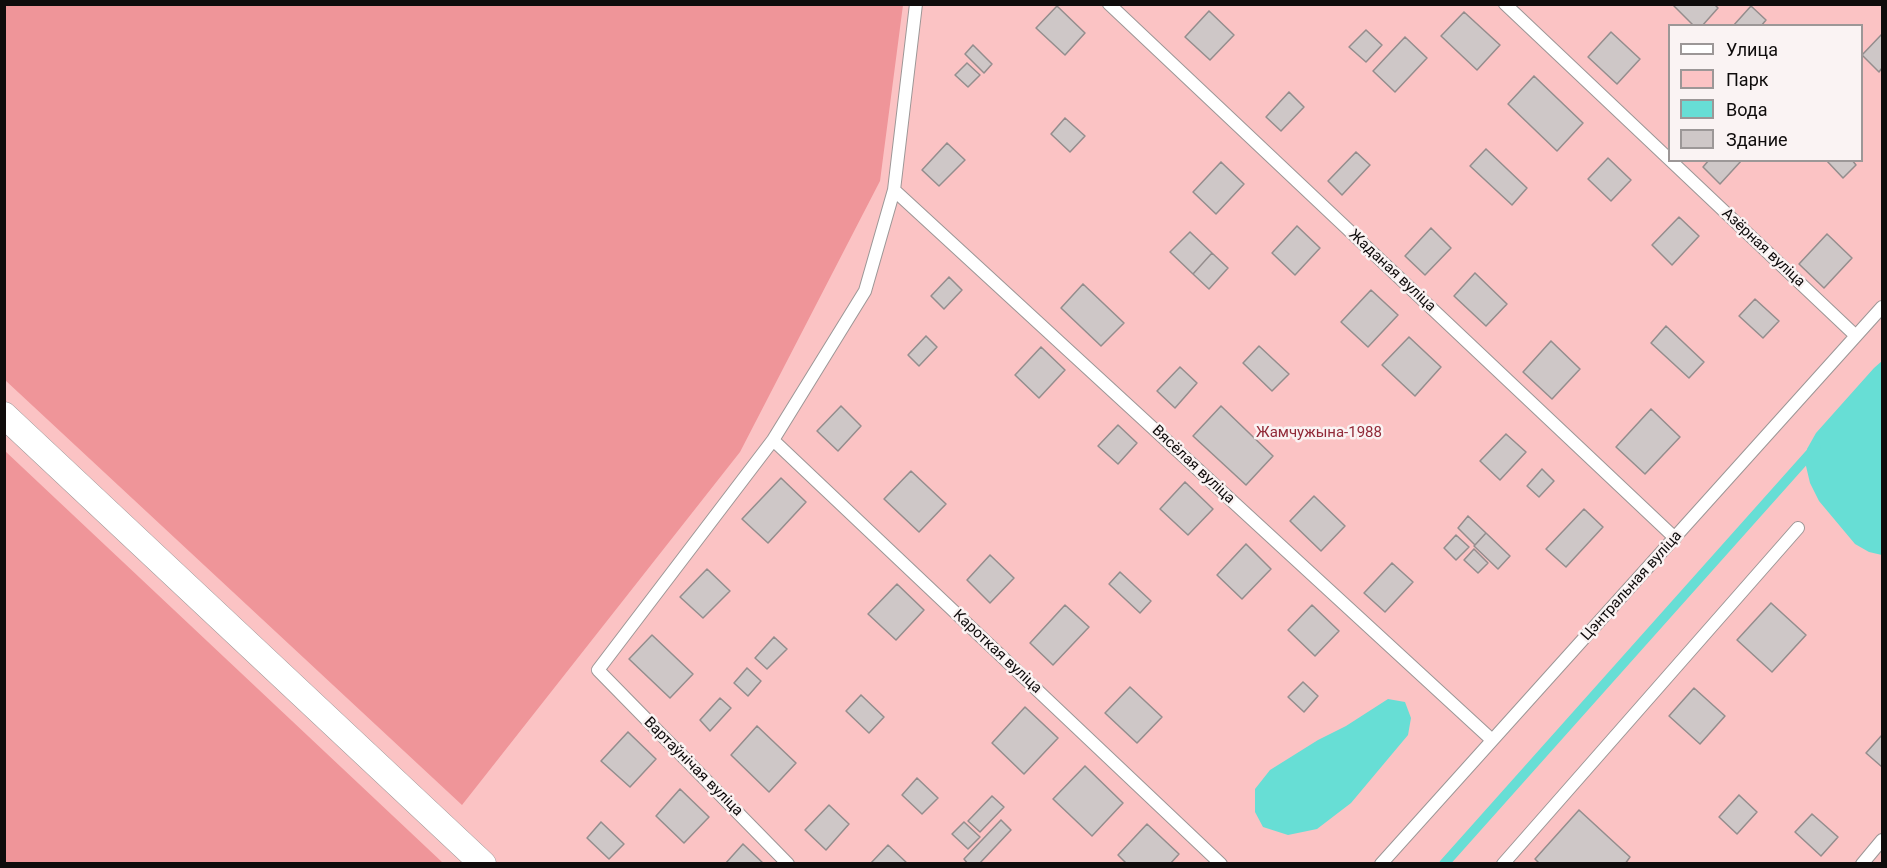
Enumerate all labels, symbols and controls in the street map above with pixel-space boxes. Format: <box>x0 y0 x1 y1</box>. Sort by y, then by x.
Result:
legend <box>1668 24 1863 162</box>
text: Улица <box>1726 39 1778 60</box>
text: Парк <box>1726 69 1768 90</box>
text: Вода <box>1726 99 1768 120</box>
text: Здание <box>1726 129 1788 150</box>
street label: Азёрная вуліца <box>1718 205 1808 291</box>
street label: Жаданая вуліца <box>1345 226 1439 316</box>
street label: Вясёлая вуліца <box>1148 422 1238 508</box>
park label: Жамчужына-1988 <box>1256 424 1382 442</box>
street label: Цэнтральная вуліца <box>1578 527 1686 645</box>
street label: Кароткая вуліца <box>949 606 1045 698</box>
street label: Вартаўнічая вуліца <box>640 714 746 820</box>

